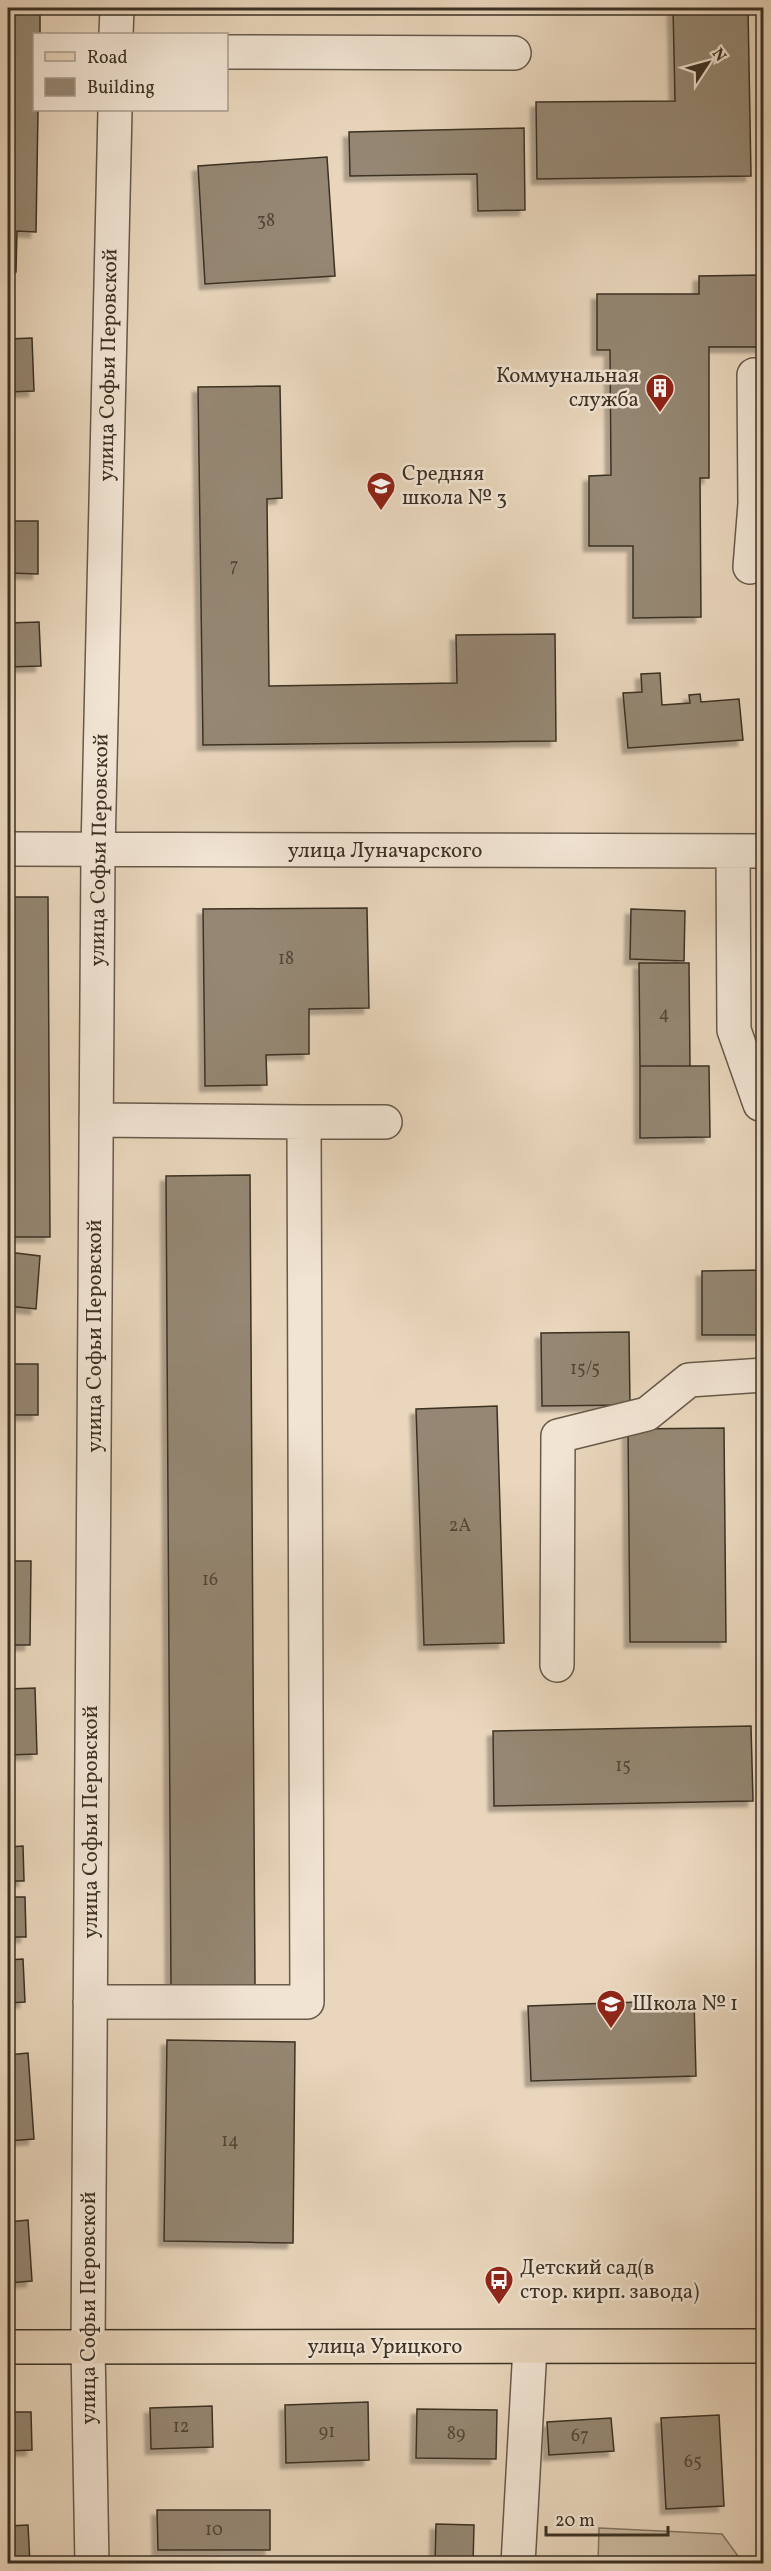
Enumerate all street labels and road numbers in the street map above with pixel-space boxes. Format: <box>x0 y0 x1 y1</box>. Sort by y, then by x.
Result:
street label: улица Софьи Перовской <box>92 248 126 482</box>
street label: улица Софьи Перовской <box>83 733 117 967</box>
street label: улица Луначарского <box>288 837 482 866</box>
street label: улица Софьи Перовской <box>81 1219 110 1453</box>
street label: улица Софьи Перовской <box>77 1705 106 1939</box>
street label: улица Софьи Перовской <box>75 2191 104 2425</box>
street label: улица Урицкого <box>308 2333 462 2362</box>

